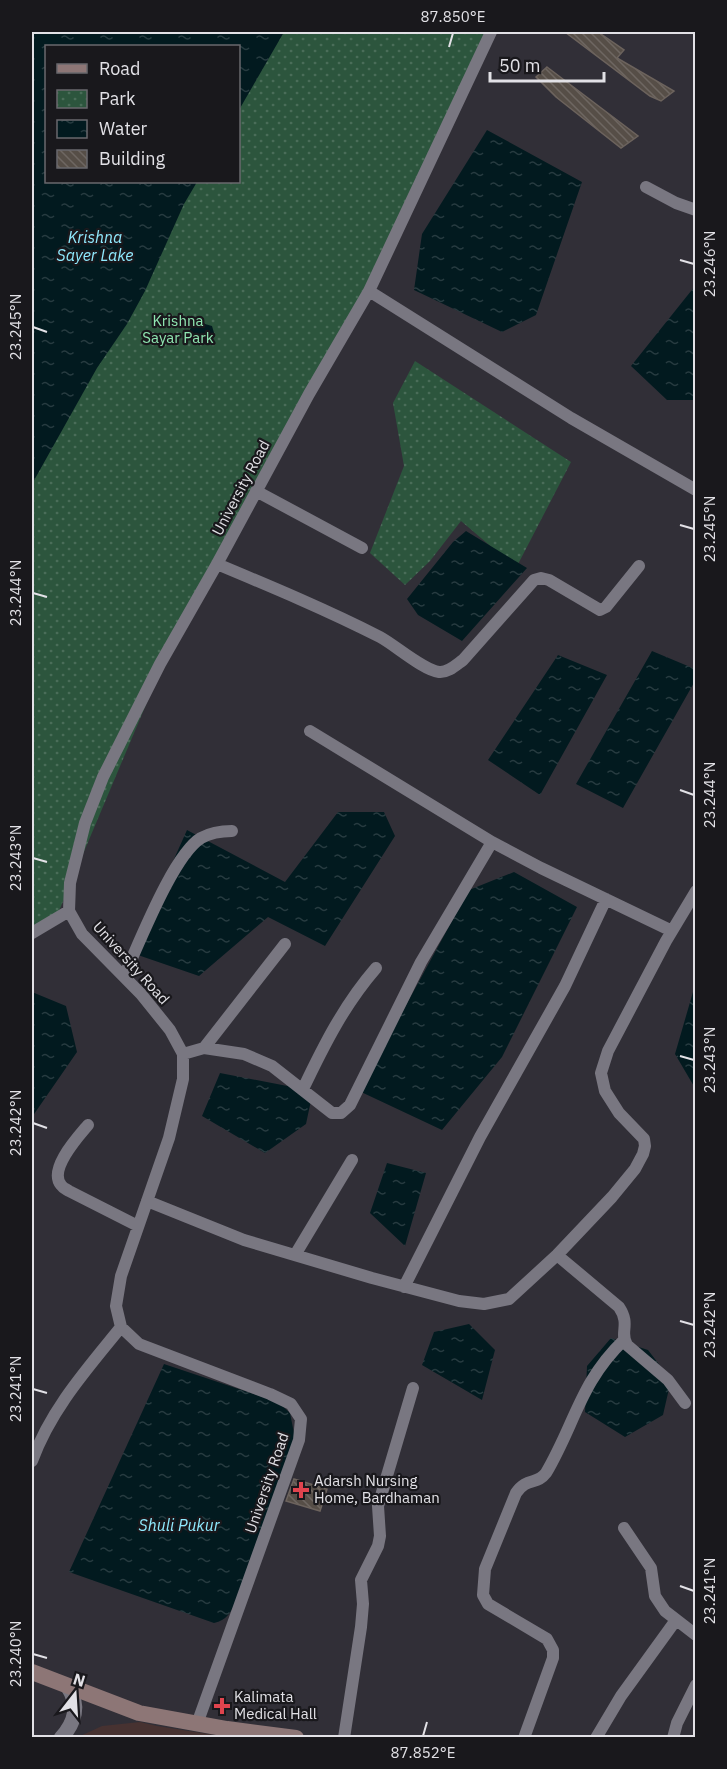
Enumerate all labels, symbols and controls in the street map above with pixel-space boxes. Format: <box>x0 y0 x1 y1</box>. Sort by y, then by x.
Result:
text: 87.850°E <box>421 7 485 26</box>
legend <box>45 45 240 183</box>
scale bar <box>490 45 604 83</box>
text: 50 m <box>499 54 541 77</box>
text: Road <box>99 57 140 80</box>
text: Park <box>99 87 136 110</box>
text: Water <box>99 117 148 140</box>
text: Building <box>99 147 166 170</box>
water label: Krishna Sayer Lake <box>57 227 133 265</box>
text: 23.246°N <box>700 231 719 297</box>
text: 23.245°N <box>6 294 25 360</box>
park label: Krishna Sayar Park <box>142 311 214 347</box>
street label: University Road <box>207 437 274 539</box>
text: 23.245°N <box>700 496 719 562</box>
text: 23.244°N <box>6 560 25 626</box>
text: 23.244°N <box>700 762 719 828</box>
text: 23.243°N <box>6 825 25 891</box>
street label: University Road <box>89 917 174 1008</box>
text: 23.243°N <box>700 1027 719 1093</box>
text: 23.242°N <box>6 1090 25 1156</box>
text: 23.242°N <box>700 1292 719 1358</box>
text: 23.241°N <box>6 1356 25 1422</box>
street label: University Road <box>240 1430 293 1536</box>
place label: Adarsh Nursing Home, Bardhaman <box>314 1471 440 1507</box>
marker: Adarsh Nursing Home, Bardhaman <box>292 1481 310 1499</box>
water label: Shuli Pukur <box>138 1515 221 1535</box>
text: 23.241°N <box>700 1558 719 1624</box>
text: 23.240°N <box>6 1621 25 1687</box>
north arrow <box>45 1664 105 1724</box>
text: N <box>71 1668 88 1691</box>
place label: Kalimata Medical Hall <box>234 1687 317 1723</box>
marker: Kalimata Medical Hall <box>215 1699 229 1713</box>
text: 87.852°E <box>391 1743 455 1762</box>

